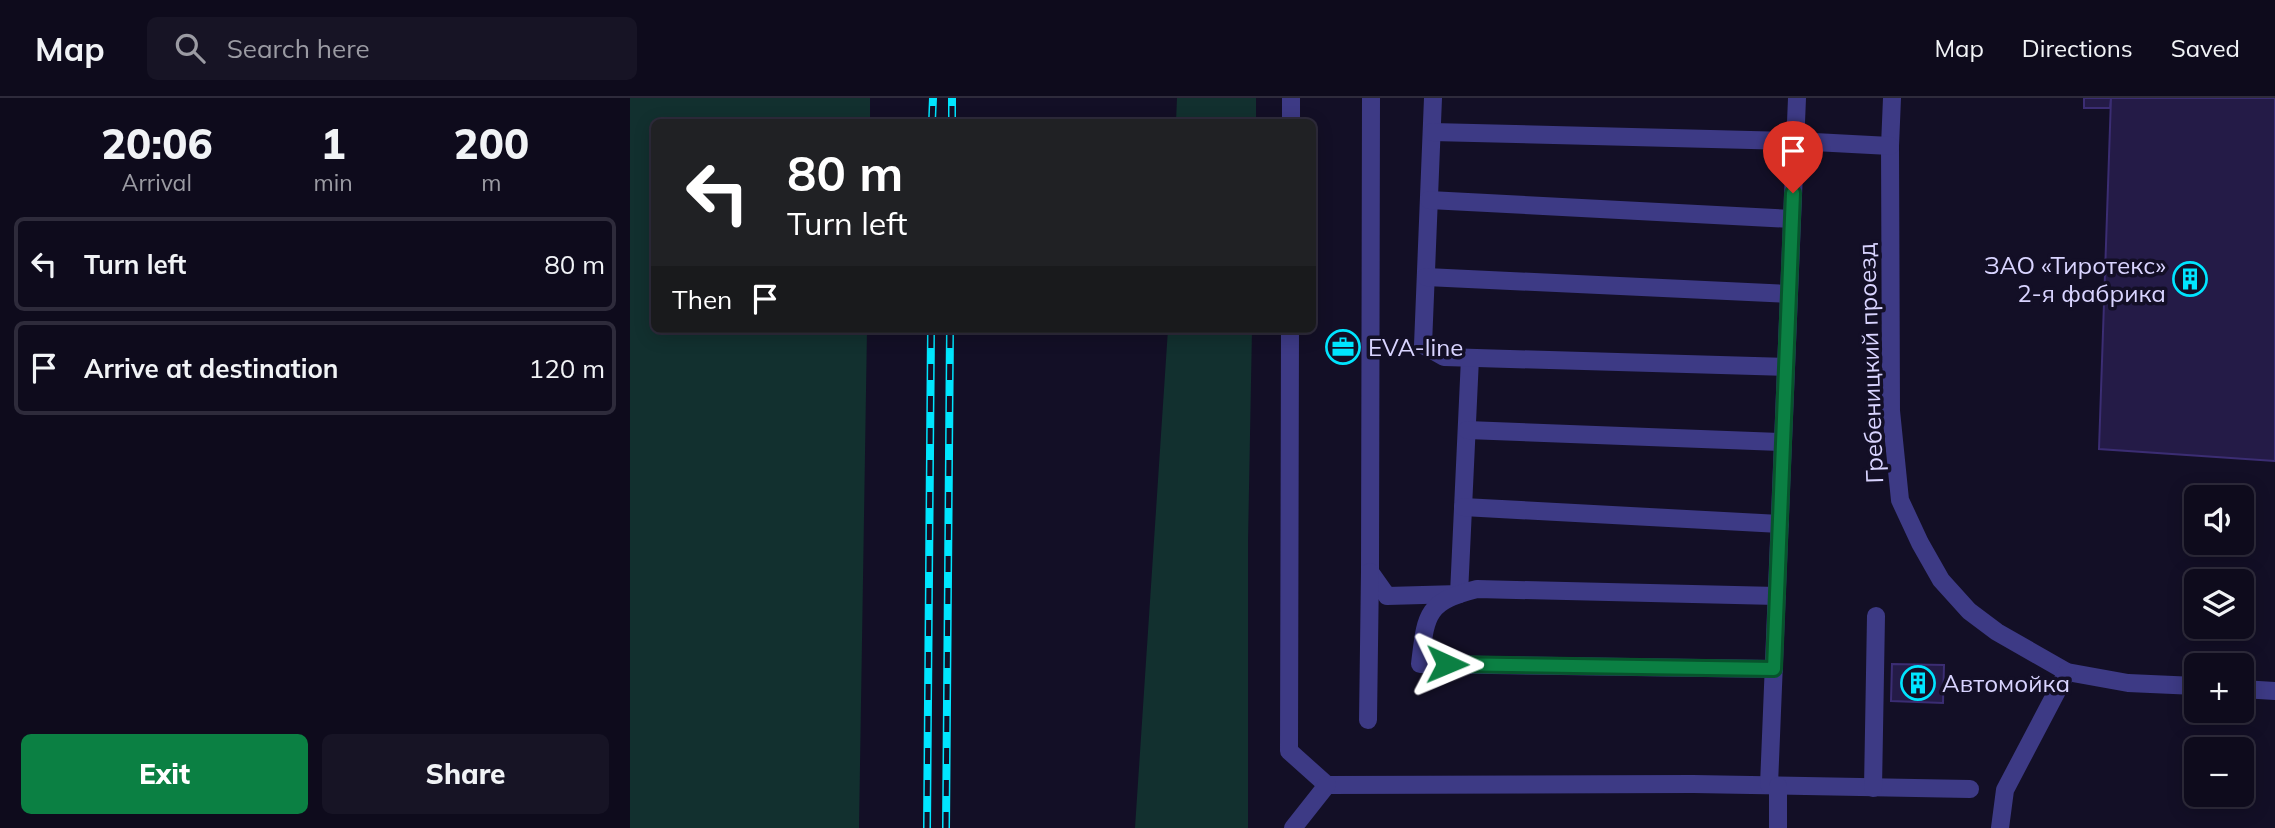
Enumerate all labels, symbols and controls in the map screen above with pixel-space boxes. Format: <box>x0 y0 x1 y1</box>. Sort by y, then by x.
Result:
search box <box>147 17 637 80</box>
text: Map <box>35 28 105 69</box>
icon: search <box>171 29 209 67</box>
text: Search here <box>227 32 370 65</box>
text: Map <box>1934 33 1984 63</box>
text: Directions <box>2022 33 2133 63</box>
text: Saved <box>2171 33 2240 63</box>
text: 20:06 <box>101 117 213 170</box>
text: 1 <box>320 117 346 170</box>
text: 200 <box>454 117 529 170</box>
pin <box>1763 121 1823 193</box>
icon: arrive <box>1774 132 1812 170</box>
text: 80 m <box>787 142 903 203</box>
icon: left <box>672 147 763 238</box>
text: Arrival <box>122 168 192 197</box>
text: min <box>313 168 353 197</box>
text: m <box>481 168 501 197</box>
text: Turn left <box>787 203 907 243</box>
street label: Гребеницкий проезд <box>1851 242 1889 484</box>
icon: left <box>25 245 63 283</box>
text: Turn left <box>84 248 186 281</box>
text: 80 m <box>544 248 605 281</box>
place label: ЗАО «Тиротекс» 2-я фабрика <box>1984 250 2166 308</box>
building icon: ЗАО «Тиротекс» 2-я фабрика <box>2171 260 2209 298</box>
icon: arrive <box>746 280 784 318</box>
text: Then <box>672 283 732 316</box>
office icon: EVA-line <box>1324 328 1362 366</box>
place label: EVA-line <box>1368 332 1463 362</box>
icon: arrive <box>25 349 63 387</box>
text: Arrive at destination <box>84 352 339 385</box>
text: 120 m <box>529 352 605 385</box>
map controls <box>2184 485 2254 807</box>
button: sound <box>2184 485 2254 555</box>
button: layers <box>2184 569 2254 639</box>
position arrow <box>1410 627 1484 701</box>
button: + <box>2184 653 2254 723</box>
building icon: Автомойка <box>1899 664 1937 702</box>
place label: Автомойка <box>1942 668 2070 698</box>
button: Exit <box>21 734 308 814</box>
button: Share <box>322 734 609 814</box>
button: − <box>2184 737 2254 807</box>

